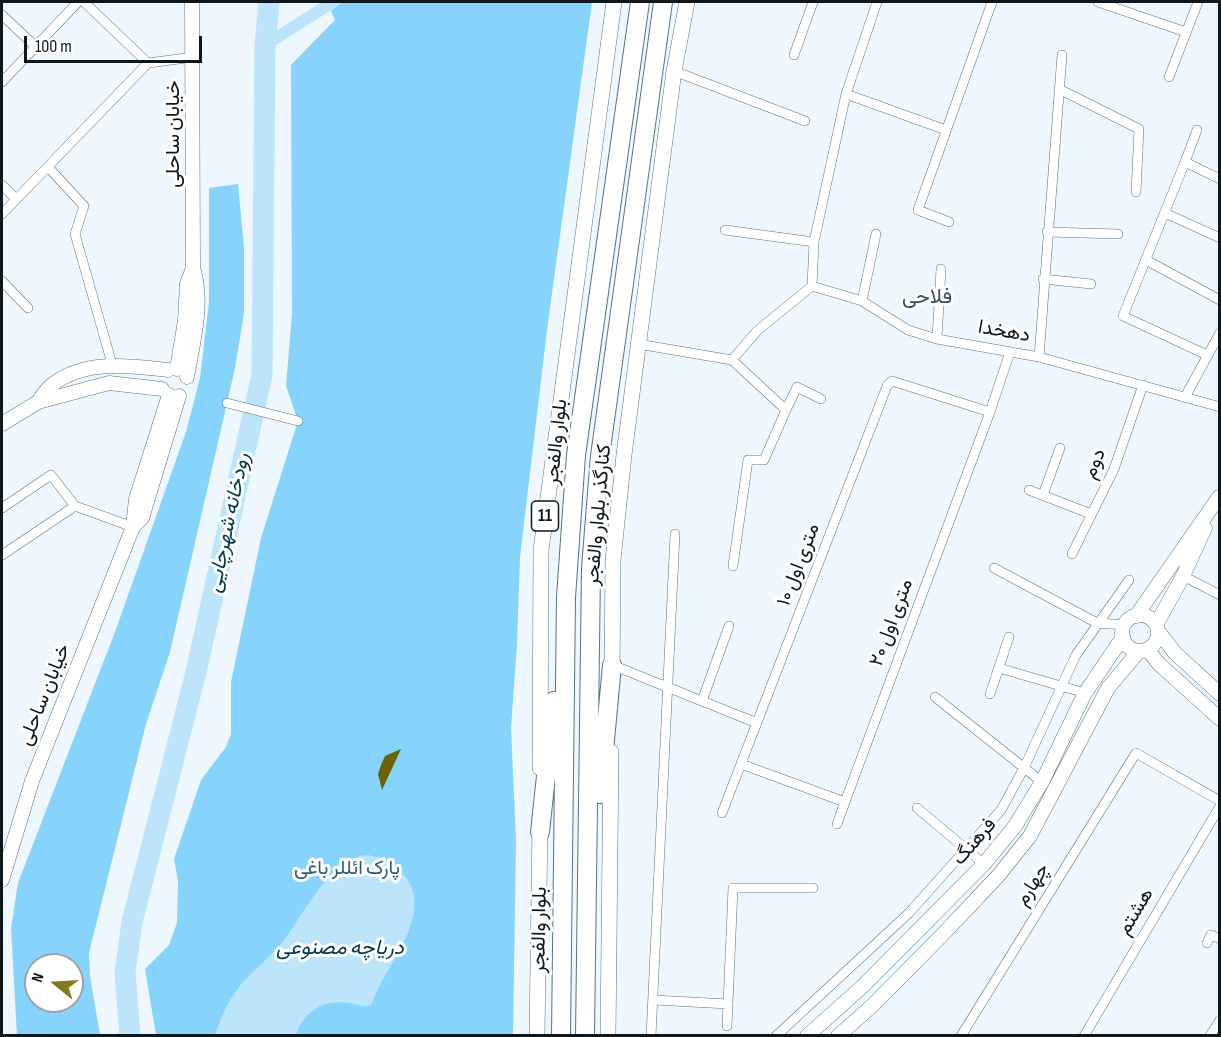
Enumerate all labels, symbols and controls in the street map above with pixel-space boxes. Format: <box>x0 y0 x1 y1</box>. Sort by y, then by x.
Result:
scale bar <box>27 24 206 62</box>
text: 100 m <box>35 36 72 57</box>
street label: خیابان ساحلی <box>162 80 186 188</box>
district label: فلاحی <box>902 285 952 311</box>
street label: دهخدا <box>976 316 1032 348</box>
street label: بلوار والفجر <box>541 398 573 486</box>
street label: کنارگذر بلوار والفجر <box>581 443 617 587</box>
street label: دوم <box>1078 445 1112 483</box>
water label: رودخانه شهرچایی <box>202 451 256 595</box>
road number: 11 <box>532 501 558 531</box>
street label: ۱۰ متری اول <box>772 520 826 610</box>
street label: ۲۰ متری اول <box>865 576 919 670</box>
street label: خیابان ساحلی <box>14 641 76 749</box>
street label: فرهنگ <box>948 813 1002 871</box>
park label: پارک ائللر باغی <box>294 857 400 881</box>
street label: چهارم <box>1011 859 1055 911</box>
street label: هشتم <box>1113 884 1159 940</box>
street label: بلوار والفجر <box>527 887 553 973</box>
water label: دریاچه مصنوعی <box>276 936 404 962</box>
north arrow <box>24 953 84 1013</box>
text: N <box>28 971 49 985</box>

